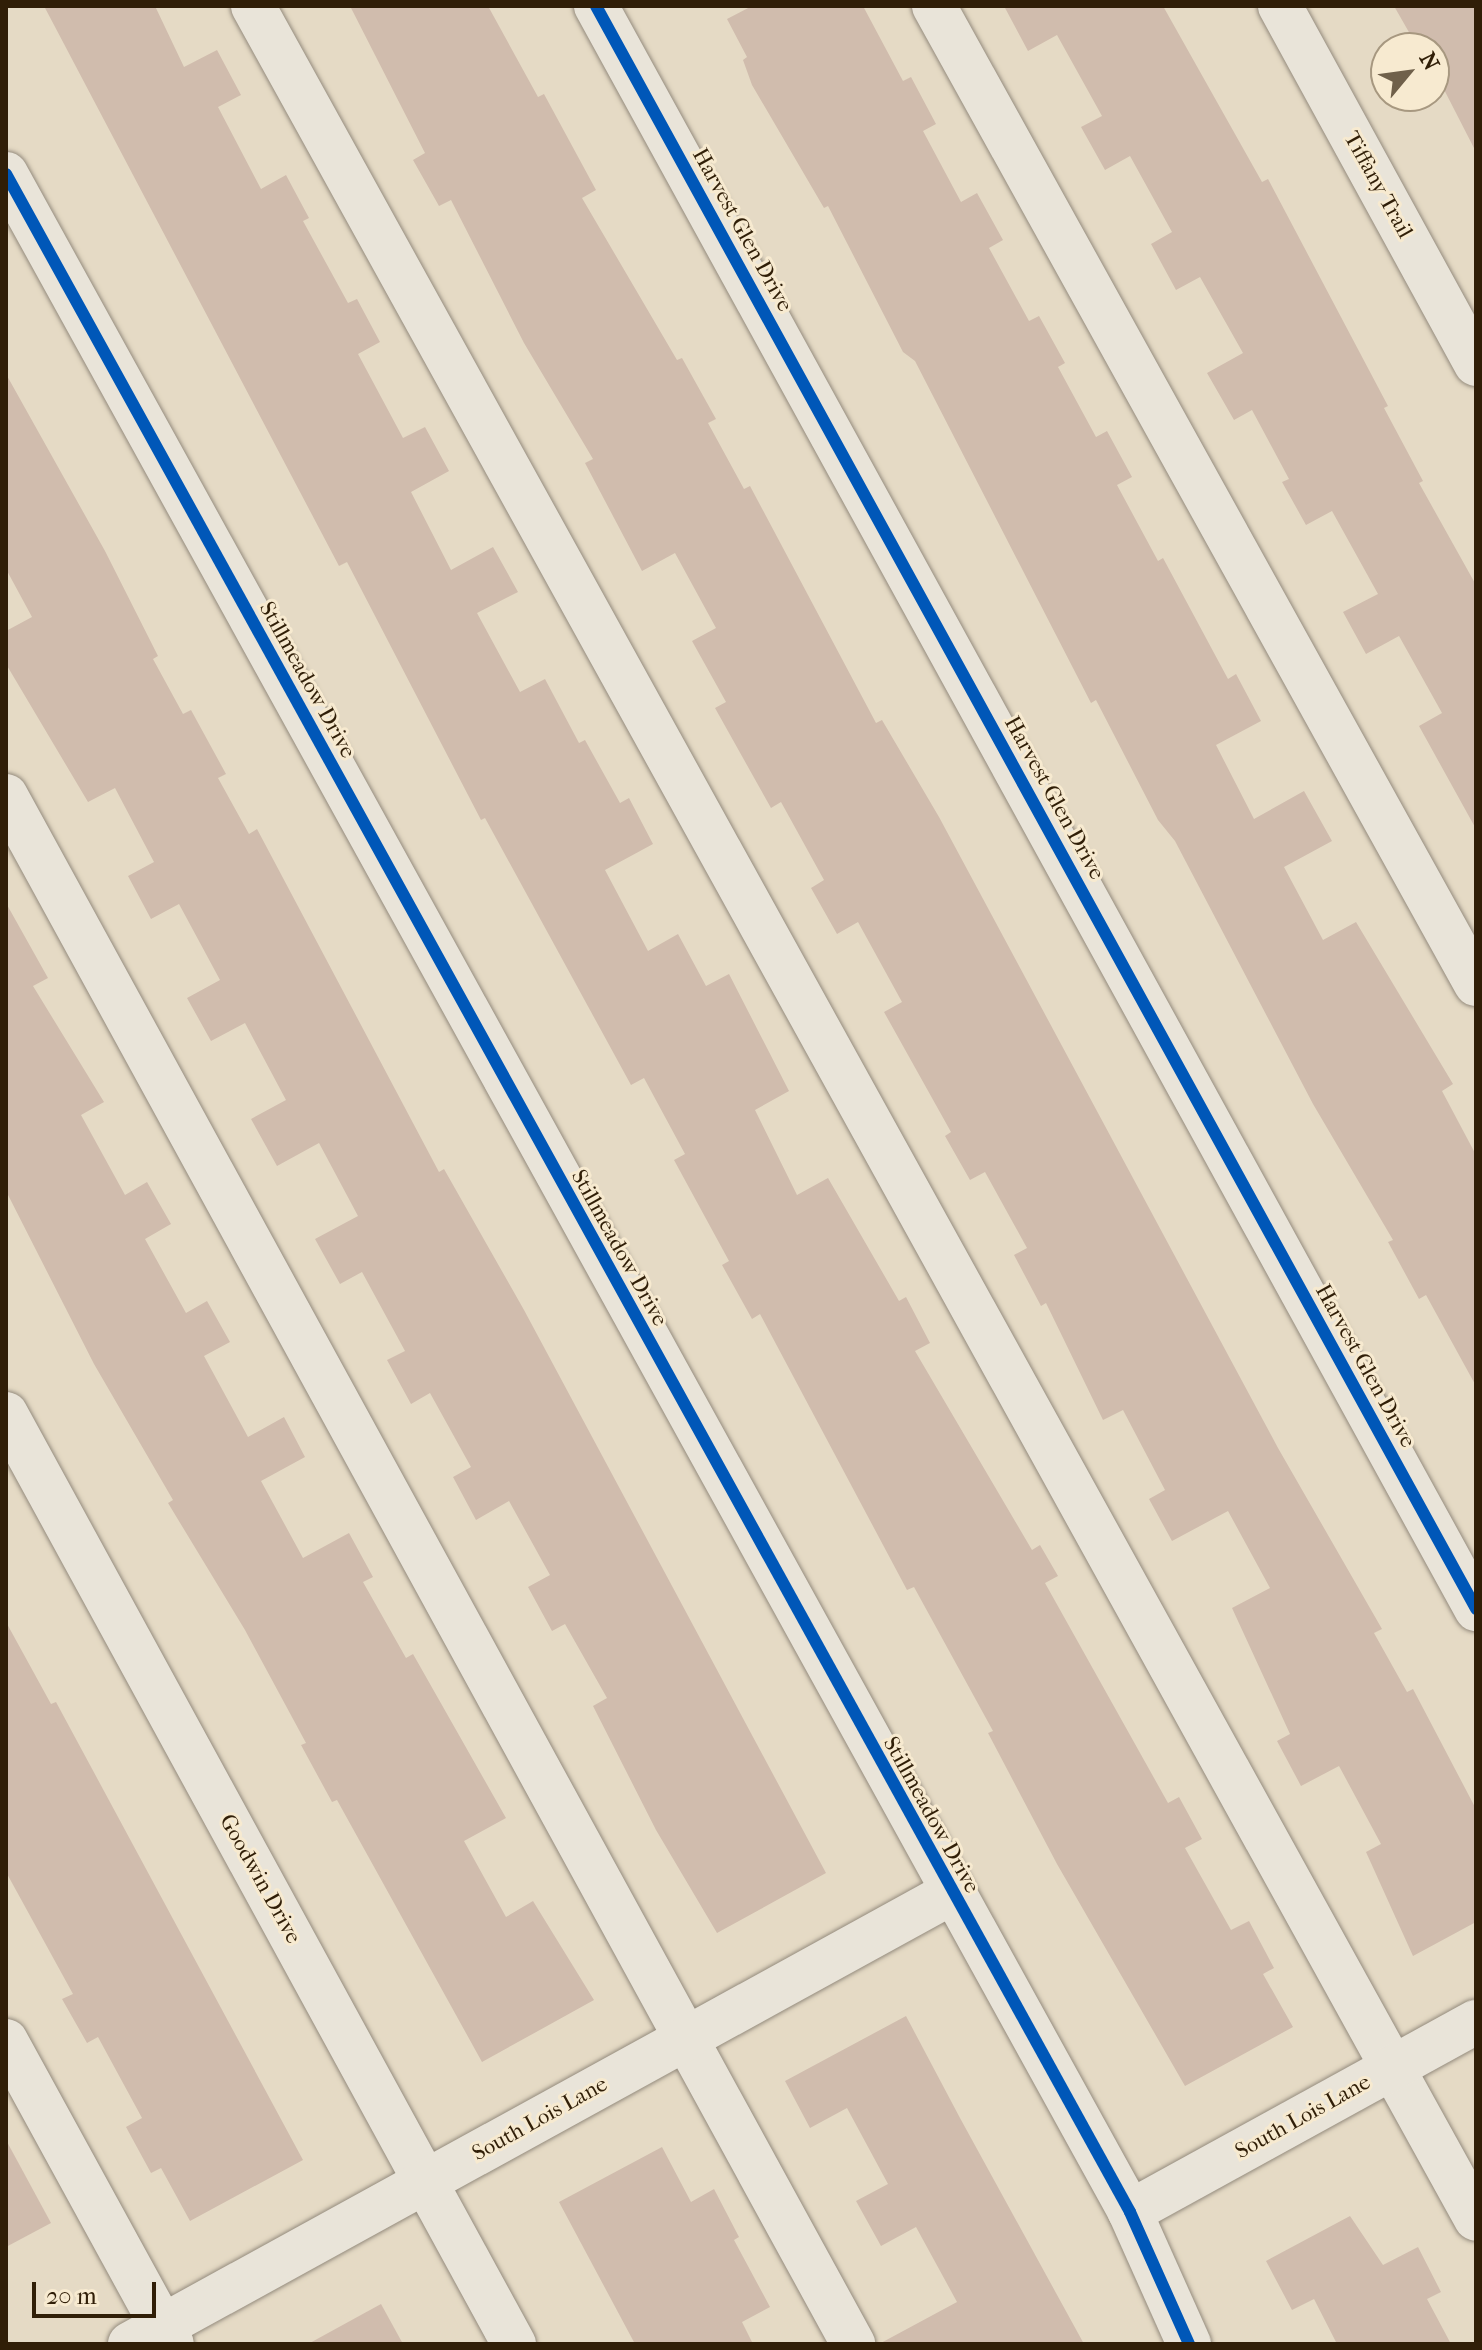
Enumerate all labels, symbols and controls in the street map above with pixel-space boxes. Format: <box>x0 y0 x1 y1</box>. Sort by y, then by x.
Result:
north arrow <box>1370 32 1450 112</box>
text: N <box>1414 48 1445 75</box>
street label: Tiffany Trail <box>1338 127 1418 243</box>
street label: Harvest Glen Drive <box>686 144 798 316</box>
street label: Stillmeadow Drive <box>253 597 361 763</box>
street label: Harvest Glen Drive <box>998 712 1110 884</box>
street label: Stillmeadow Drive <box>565 1165 673 1331</box>
street label: Harvest Glen Drive <box>1309 1280 1421 1452</box>
street label: Stillmeadow Drive <box>877 1732 985 1898</box>
street label: Goodwin Drive <box>214 1810 306 1948</box>
street label: South Lois Lane <box>1231 2069 1375 2165</box>
street label: South Lois Lane <box>468 2071 612 2167</box>
scale bar <box>36 2266 160 2316</box>
text: 20 m <box>46 2282 97 2310</box>

